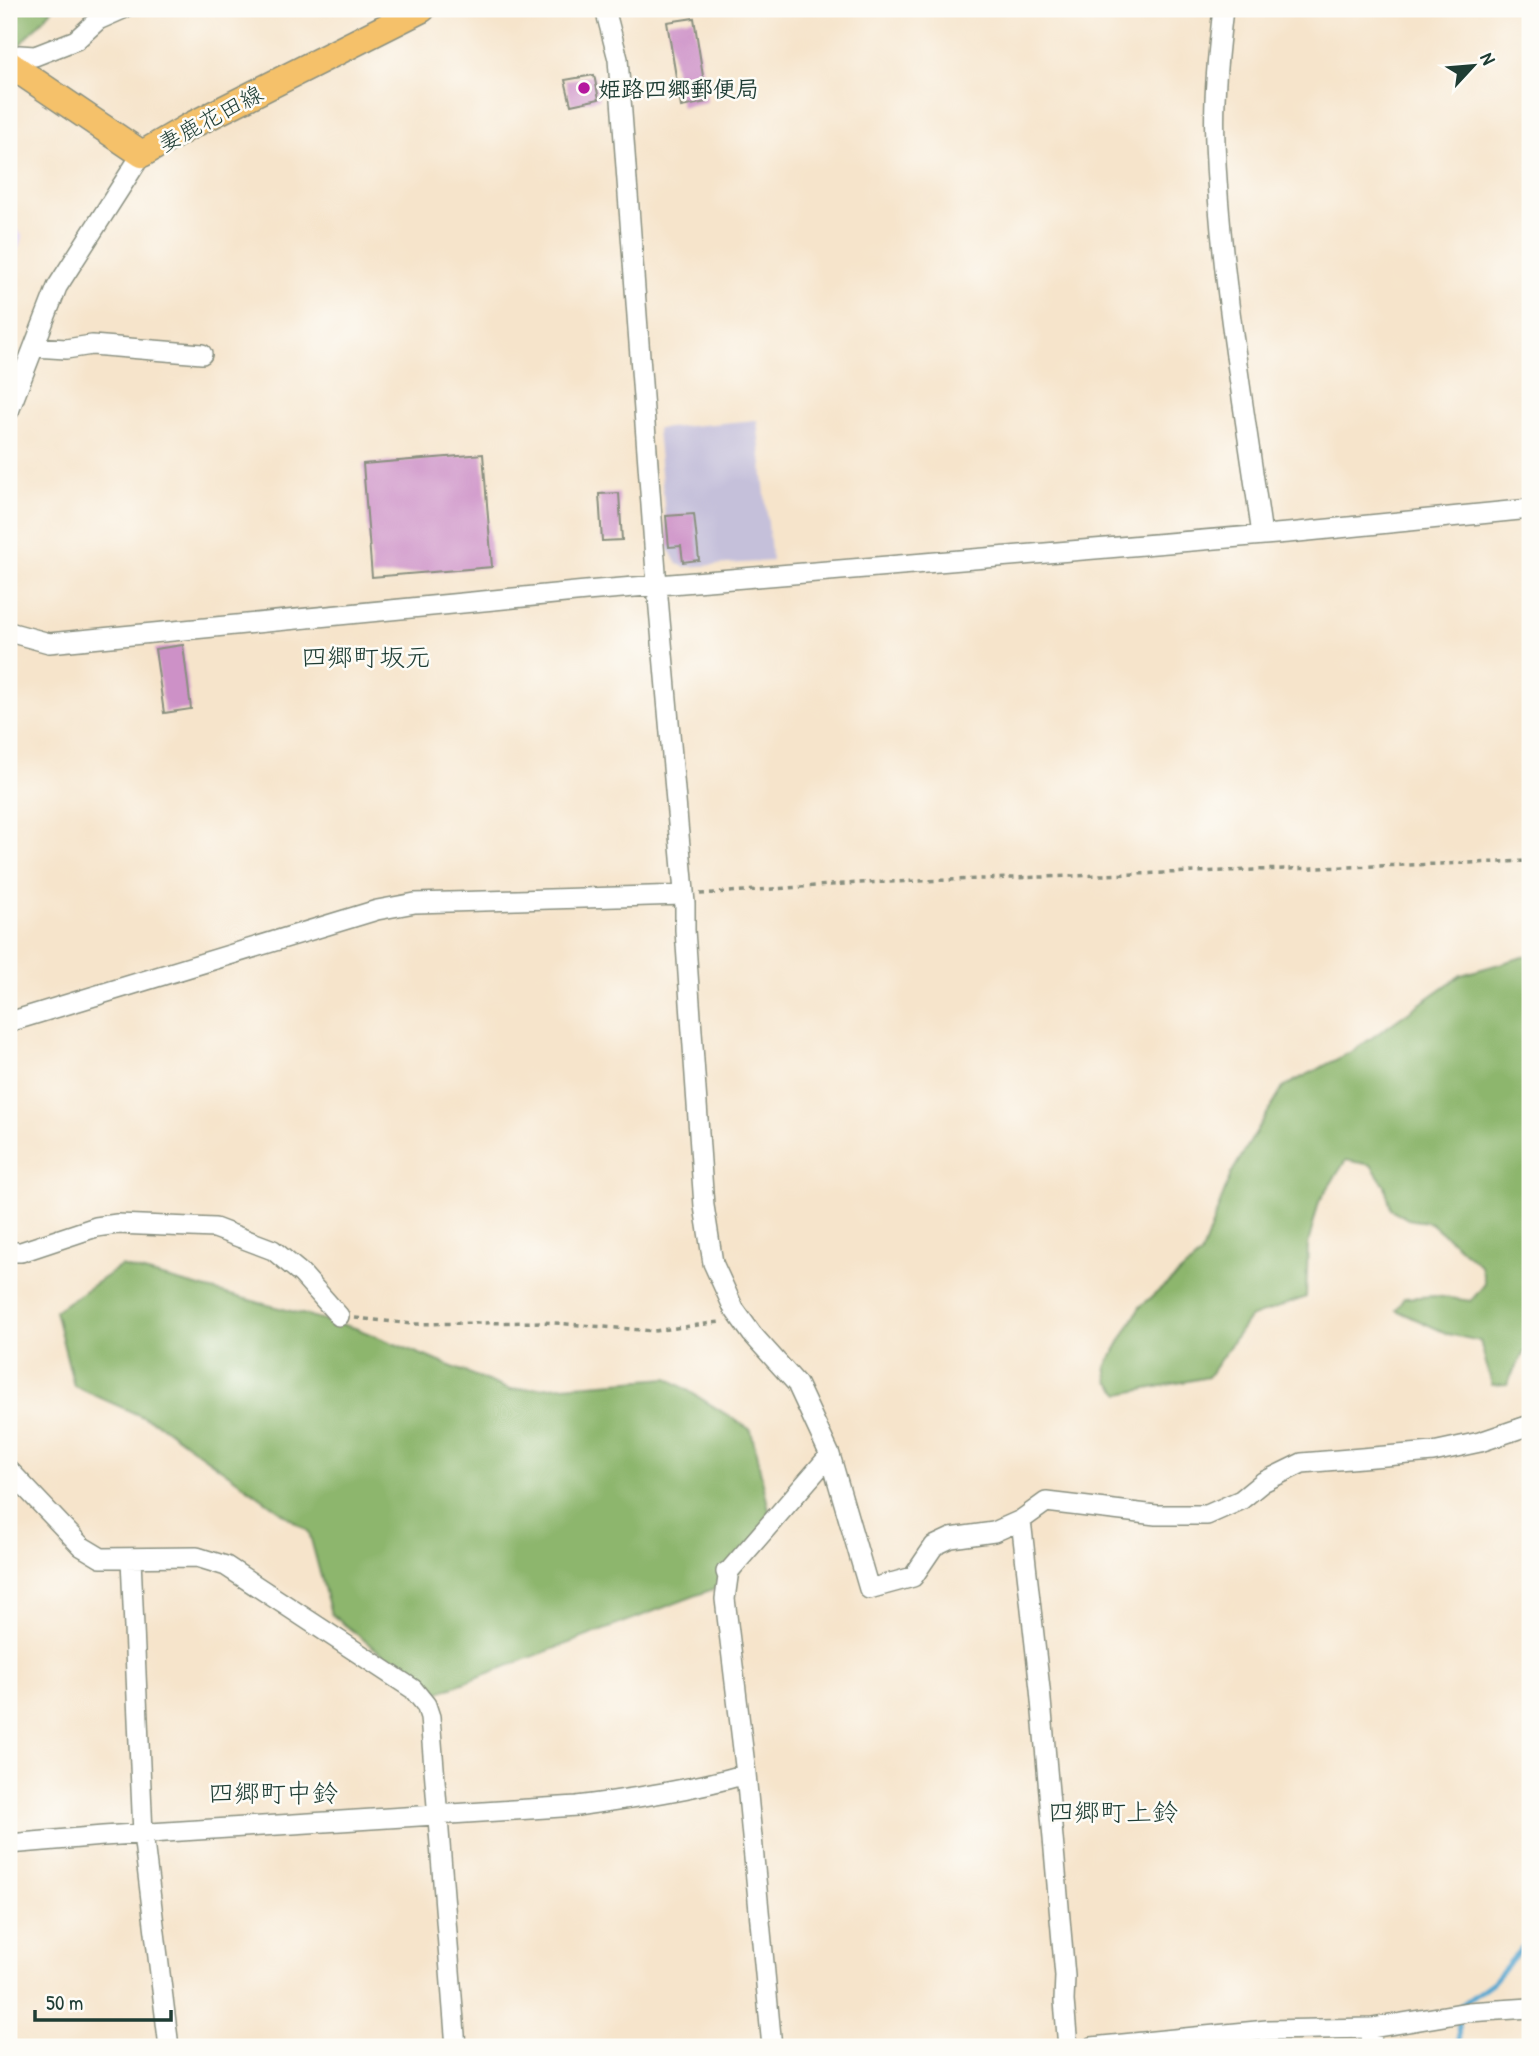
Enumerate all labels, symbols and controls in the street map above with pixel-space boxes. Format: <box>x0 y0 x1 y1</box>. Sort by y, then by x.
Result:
north arrow <box>1438 32 1508 102</box>
text: N <box>1474 48 1502 69</box>
place label: 姫路四郷郵便局 <box>598 73 759 104</box>
street label: 妻鹿花田線 <box>152 77 268 159</box>
marker: 姫路四郷郵便局 <box>576 80 592 96</box>
district label: 四郷町坂元 <box>301 639 431 674</box>
district label: 四郷町中鈴 <box>208 1775 338 1810</box>
district label: 四郷町上鈴 <box>1048 1794 1178 1829</box>
scale bar <box>35 1979 172 2023</box>
text: 50 m <box>46 1988 83 2017</box>

